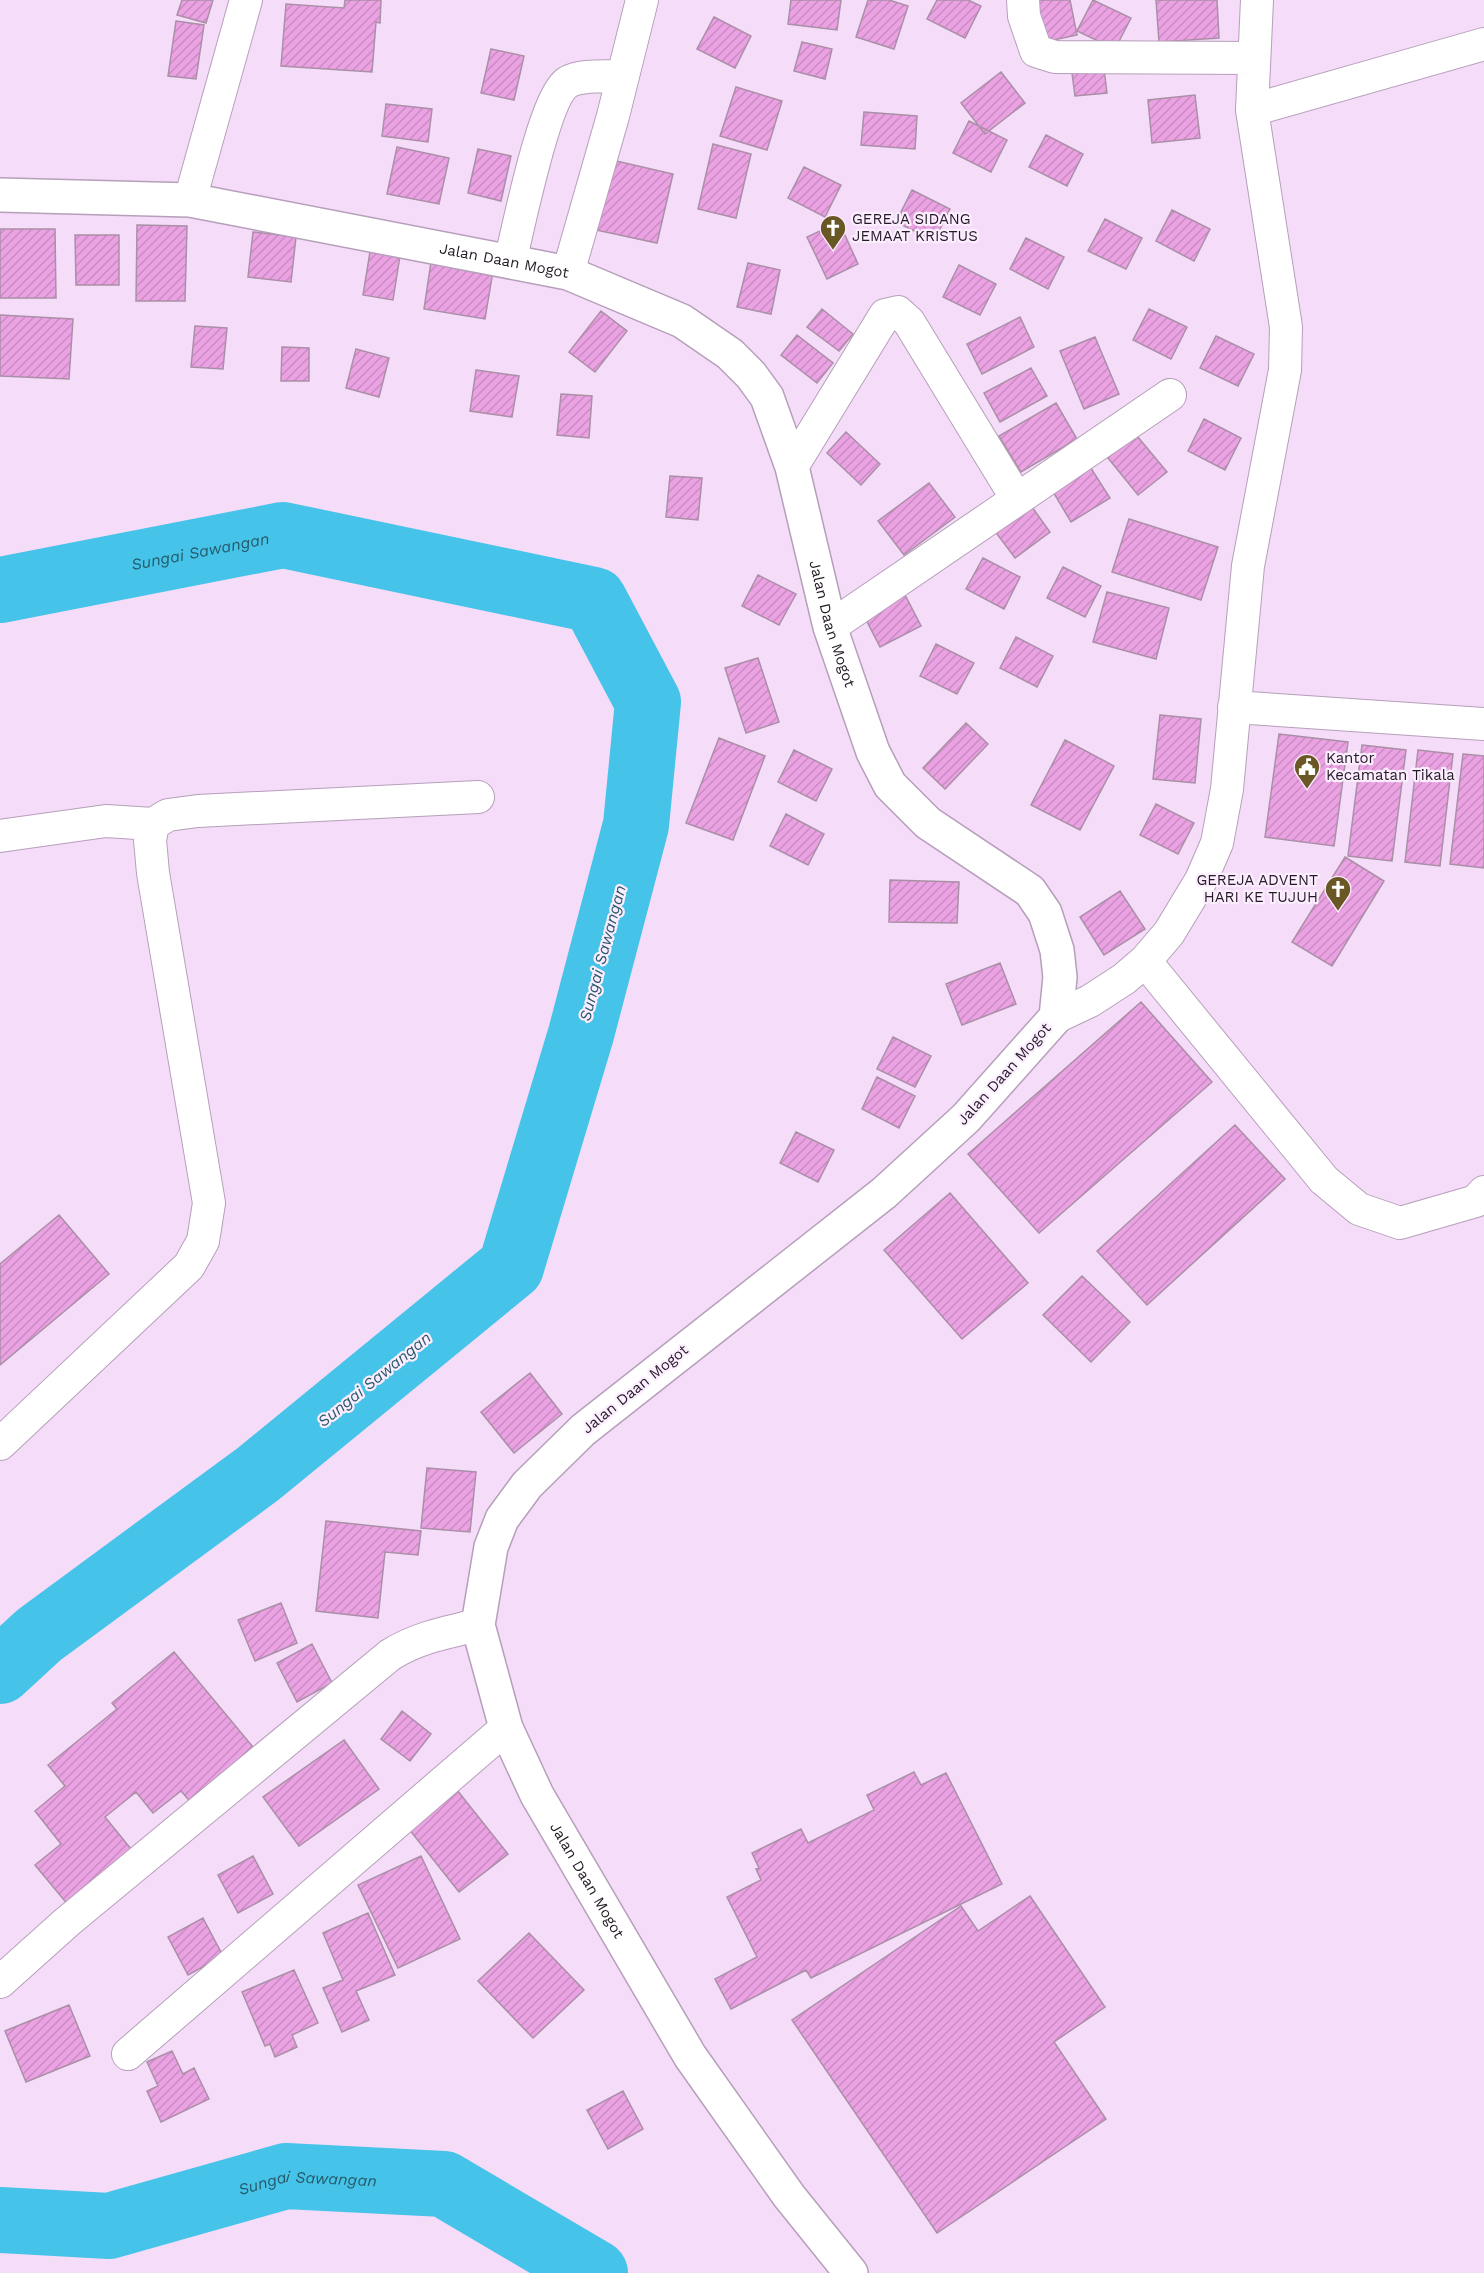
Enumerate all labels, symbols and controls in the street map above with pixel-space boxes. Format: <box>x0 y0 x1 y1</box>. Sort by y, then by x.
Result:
place label: GEREJA SIDANG JEMAAT KRISTUS <box>852 210 978 245</box>
church icon: GEREJA SIDANG JEMAAT KRISTUS <box>818 213 848 251</box>
street label: Jalan Daan Mogot <box>438 239 571 282</box>
water label: Sungai Sawangan <box>130 529 271 574</box>
street label: Jalan Daan Mogot <box>805 558 859 690</box>
place label: Kantor Kecamatan Tikala <box>1326 749 1455 784</box>
public building icon: Kantor Kecamatan Tikala <box>1292 752 1322 790</box>
place label: GEREJA ADVENT HARI KE TUJUH <box>1196 871 1318 906</box>
church icon: GEREJA ADVENT HARI KE TUJUH <box>1323 874 1353 912</box>
water label: Sungai Sawangan <box>575 883 630 1023</box>
street label: Jalan Daan Mogot <box>953 1019 1055 1129</box>
water label: Sungai Sawangan <box>314 1328 435 1431</box>
street label: Jalan Daan Mogot <box>578 1340 692 1437</box>
street label: Jalan Daan Mogot <box>546 1819 628 1942</box>
water label: Sungai Sawangan <box>236 2167 377 2199</box>

